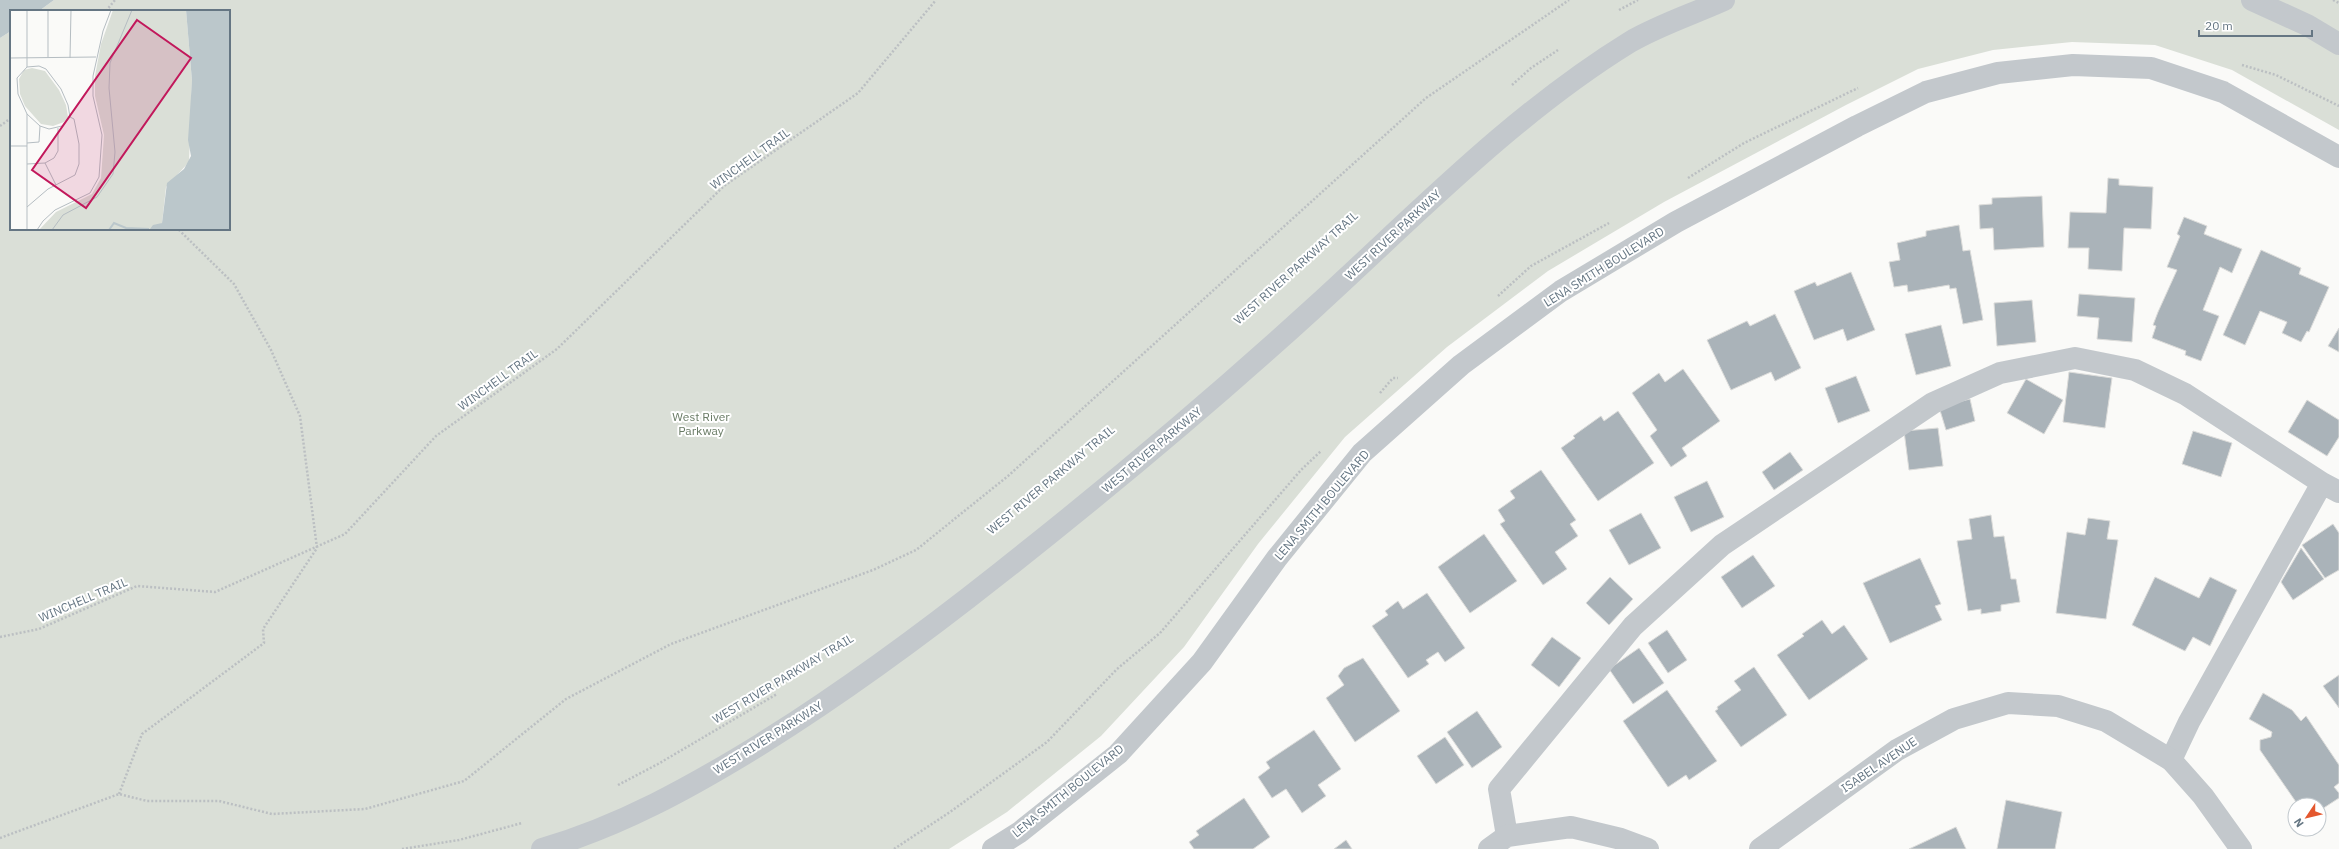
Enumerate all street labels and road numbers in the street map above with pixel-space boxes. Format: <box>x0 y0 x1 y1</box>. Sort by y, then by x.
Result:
street label: WINCHELL TRAIL <box>707 125 792 193</box>
street label: WEST RIVER PARKWAY <box>1342 186 1444 283</box>
street label: WEST RIVER PARKWAY TRAIL <box>1231 208 1361 327</box>
street label: LENA SMITH BOULEVARD <box>1541 223 1667 310</box>
street label: WINCHELL TRAIL <box>455 346 540 414</box>
street label: WEST RIVER PARKWAY <box>1099 403 1205 496</box>
street label: WEST RIVER PARKWAY TRAIL <box>984 422 1117 537</box>
street label: LENA SMITH BOULEVARD <box>1271 447 1372 563</box>
street label: WINCHELL TRAIL <box>36 574 129 625</box>
street label: WEST RIVER PARKWAY TRAIL <box>710 630 856 727</box>
street label: WEST RIVER PARKWAY <box>710 698 825 777</box>
street label: ISABEL AVENUE <box>1838 734 1920 795</box>
street label: LENA SMITH BOULEVARD <box>1009 741 1127 840</box>

